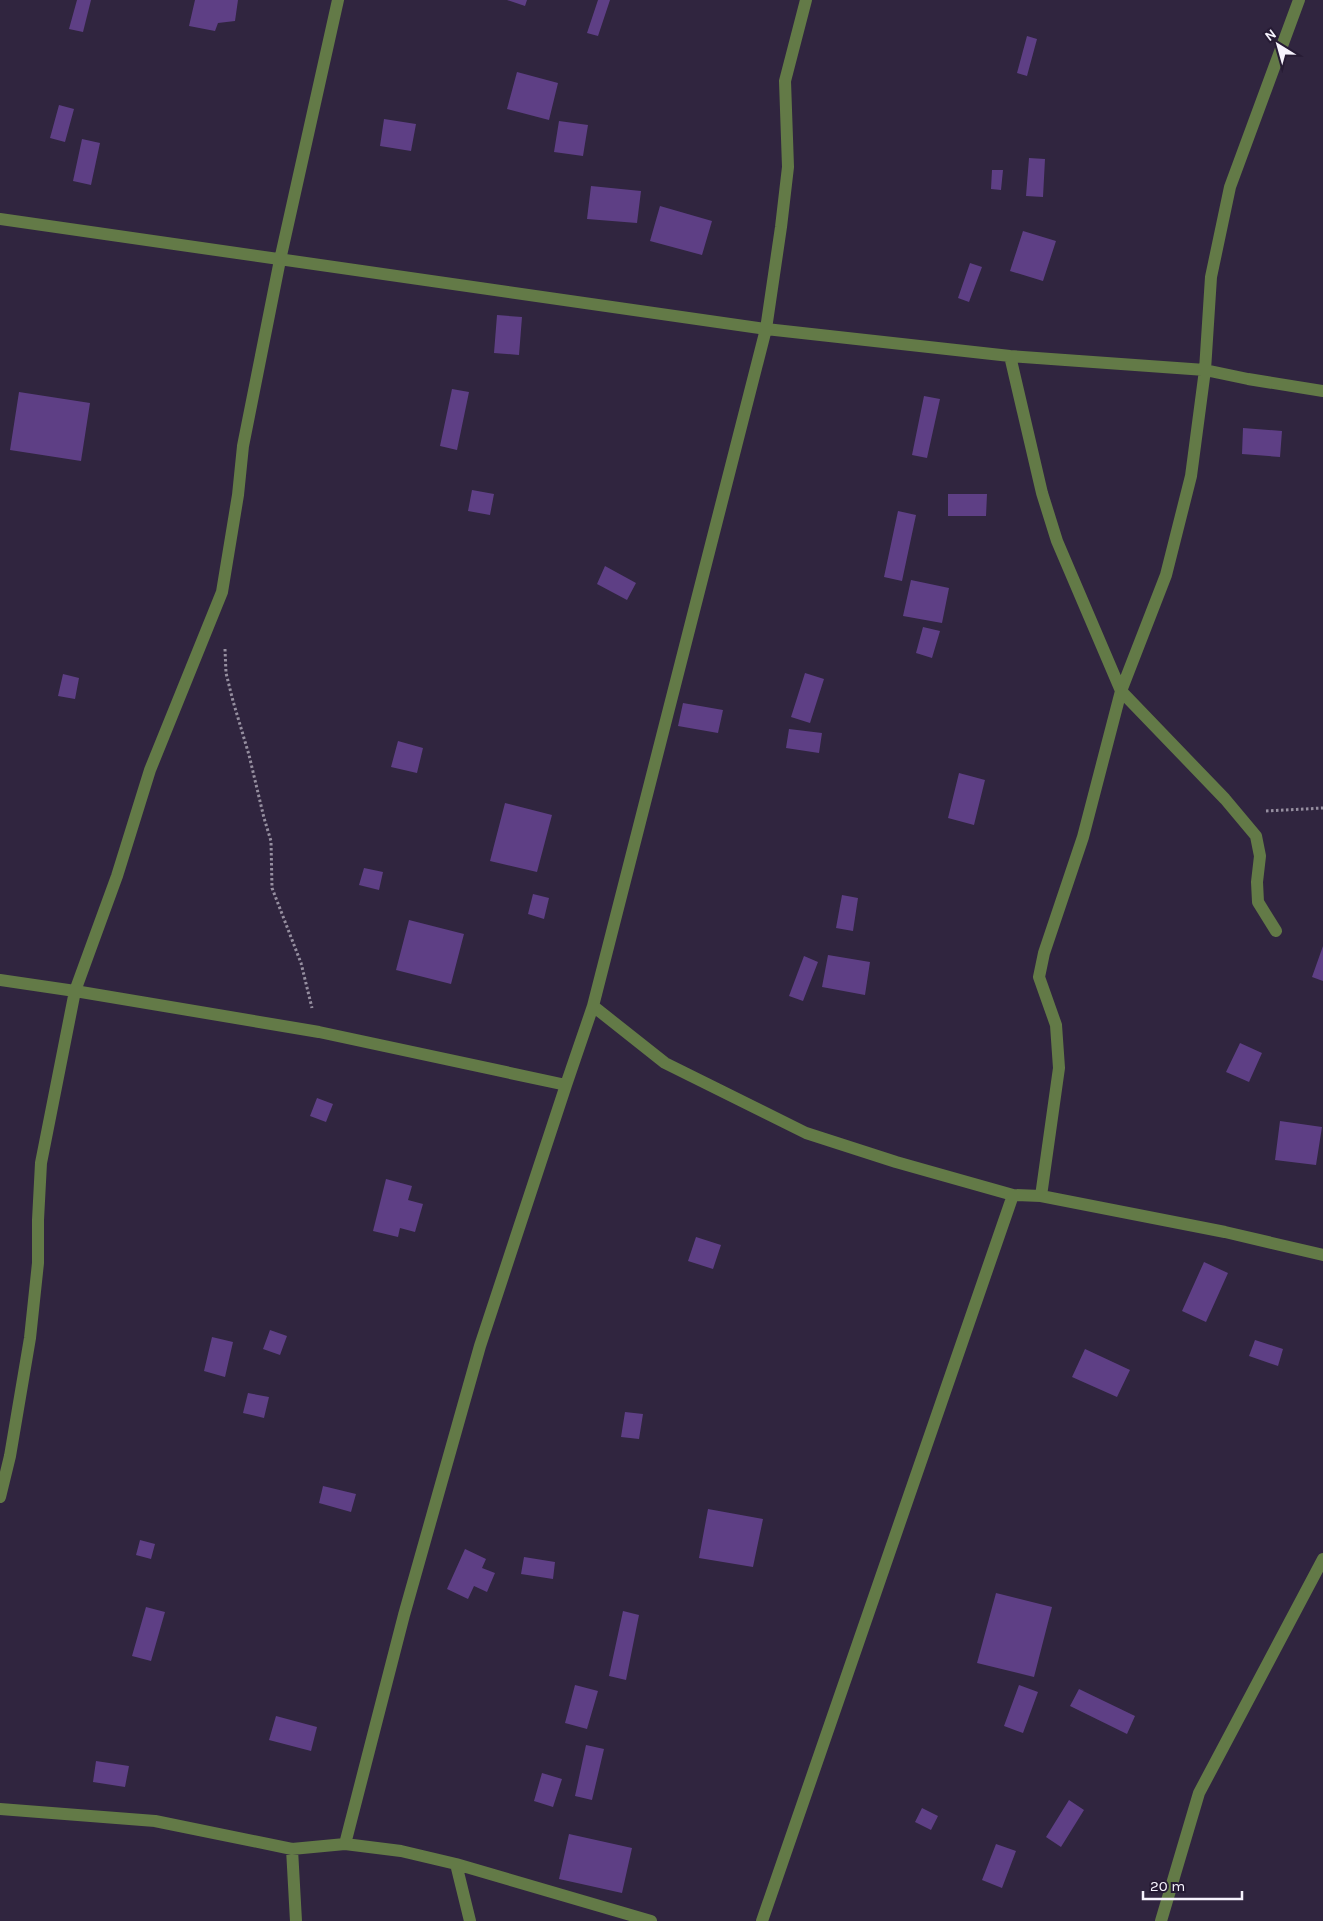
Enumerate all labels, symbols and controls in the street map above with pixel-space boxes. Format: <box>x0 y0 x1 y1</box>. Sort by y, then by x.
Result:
north arrow <box>1253 20 1303 70</box>
text: N <box>1261 25 1280 45</box>
scale bar <box>1143 1868 1242 1900</box>
text: 20 m <box>1150 1877 1185 1895</box>

